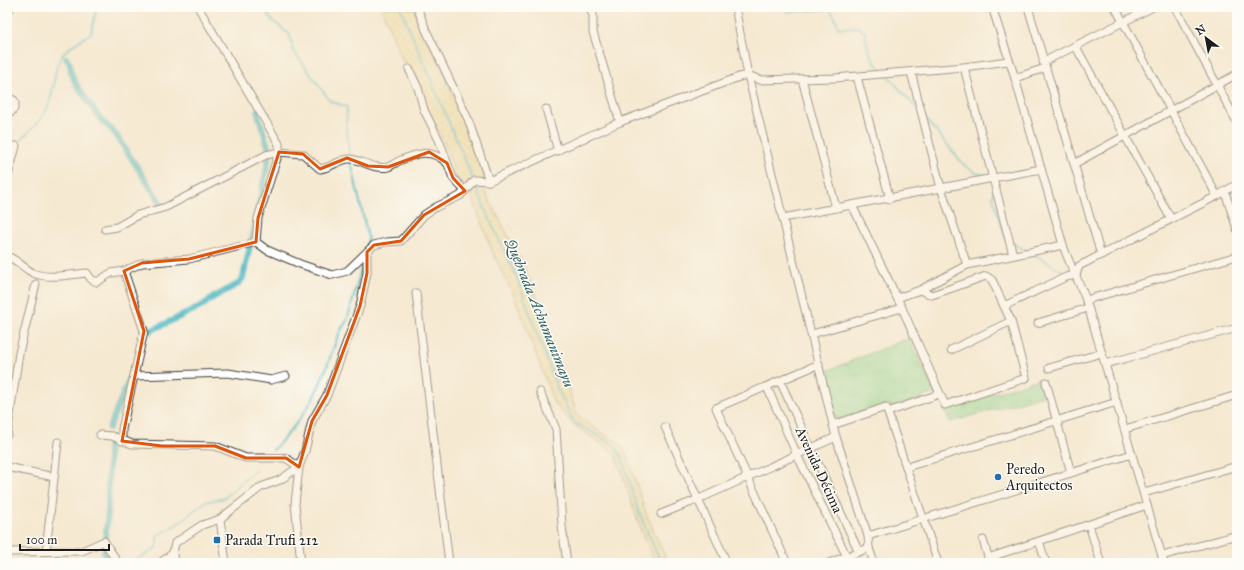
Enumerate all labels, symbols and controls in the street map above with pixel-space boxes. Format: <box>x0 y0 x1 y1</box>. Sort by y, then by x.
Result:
north arrow <box>1186 18 1226 58</box>
text: N <box>1194 22 1209 38</box>
water label: Quebrada Achumanimayu <box>502 235 578 390</box>
street label: Avenida Décima <box>791 423 846 516</box>
place label: Peredo Arquitectos <box>1005 461 1072 495</box>
marker: Peredo Arquitectos <box>993 472 1003 482</box>
scale bar <box>20 526 109 552</box>
place label: Parada Trufi 212 <box>225 532 318 549</box>
text: 100 m <box>26 533 57 547</box>
marker: Parada Trufi 212 <box>212 535 222 545</box>

